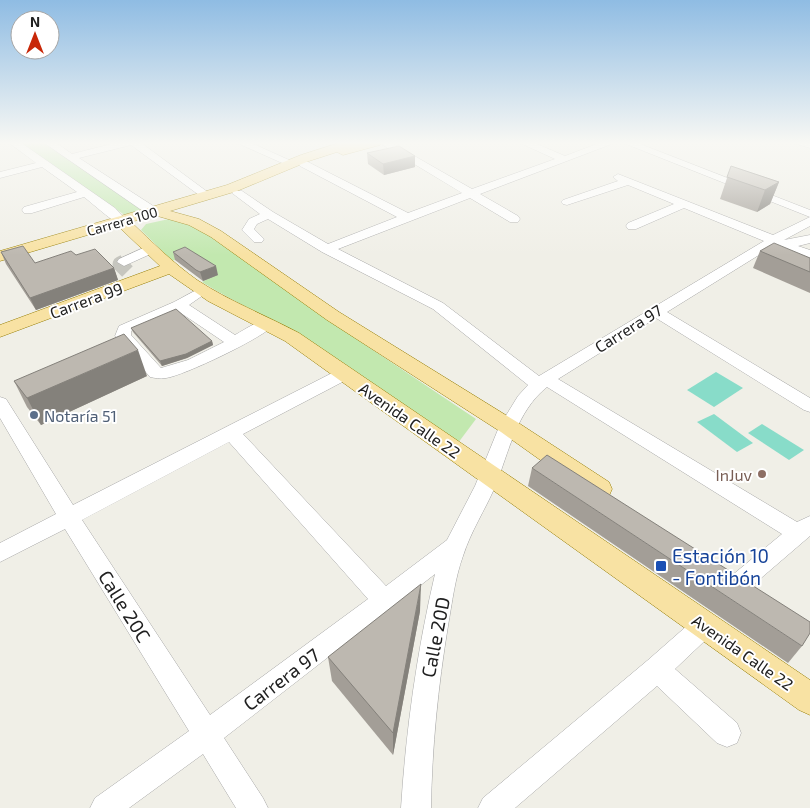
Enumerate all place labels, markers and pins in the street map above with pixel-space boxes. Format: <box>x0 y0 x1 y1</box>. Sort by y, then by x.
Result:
place label: Notaría 51 <box>44 406 117 425</box>
marker: Notaría 51 <box>28 409 40 421</box>
place label: InJuv <box>715 465 753 484</box>
marker: InJuv <box>756 468 768 480</box>
place label: Estación 10 - Fontibón <box>672 544 769 589</box>
marker: Estación 10 - Fontibón <box>654 559 668 573</box>

